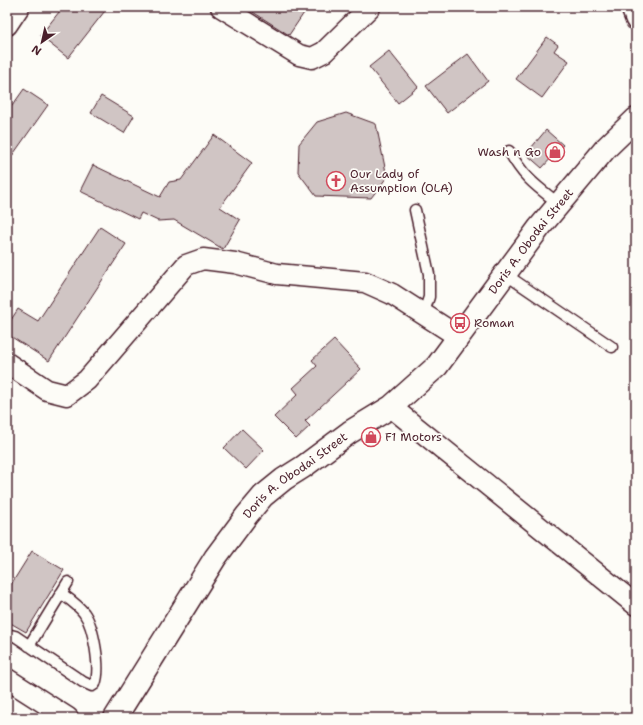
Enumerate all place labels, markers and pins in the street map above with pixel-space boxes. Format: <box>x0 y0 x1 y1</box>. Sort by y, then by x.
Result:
shop icon: Wash n Go <box>544 141 566 163</box>
place label: Wash n Go <box>477 144 541 160</box>
place label: Our Lady of Assumption (OLA) <box>350 166 453 196</box>
church icon: Our Lady of Assumption (OLA) <box>325 170 347 192</box>
bus stop icon: Roman <box>449 312 471 334</box>
place label: Roman <box>474 315 514 331</box>
shop icon: F1 Motors <box>360 426 382 448</box>
place label: F1 Motors <box>385 429 442 445</box>

